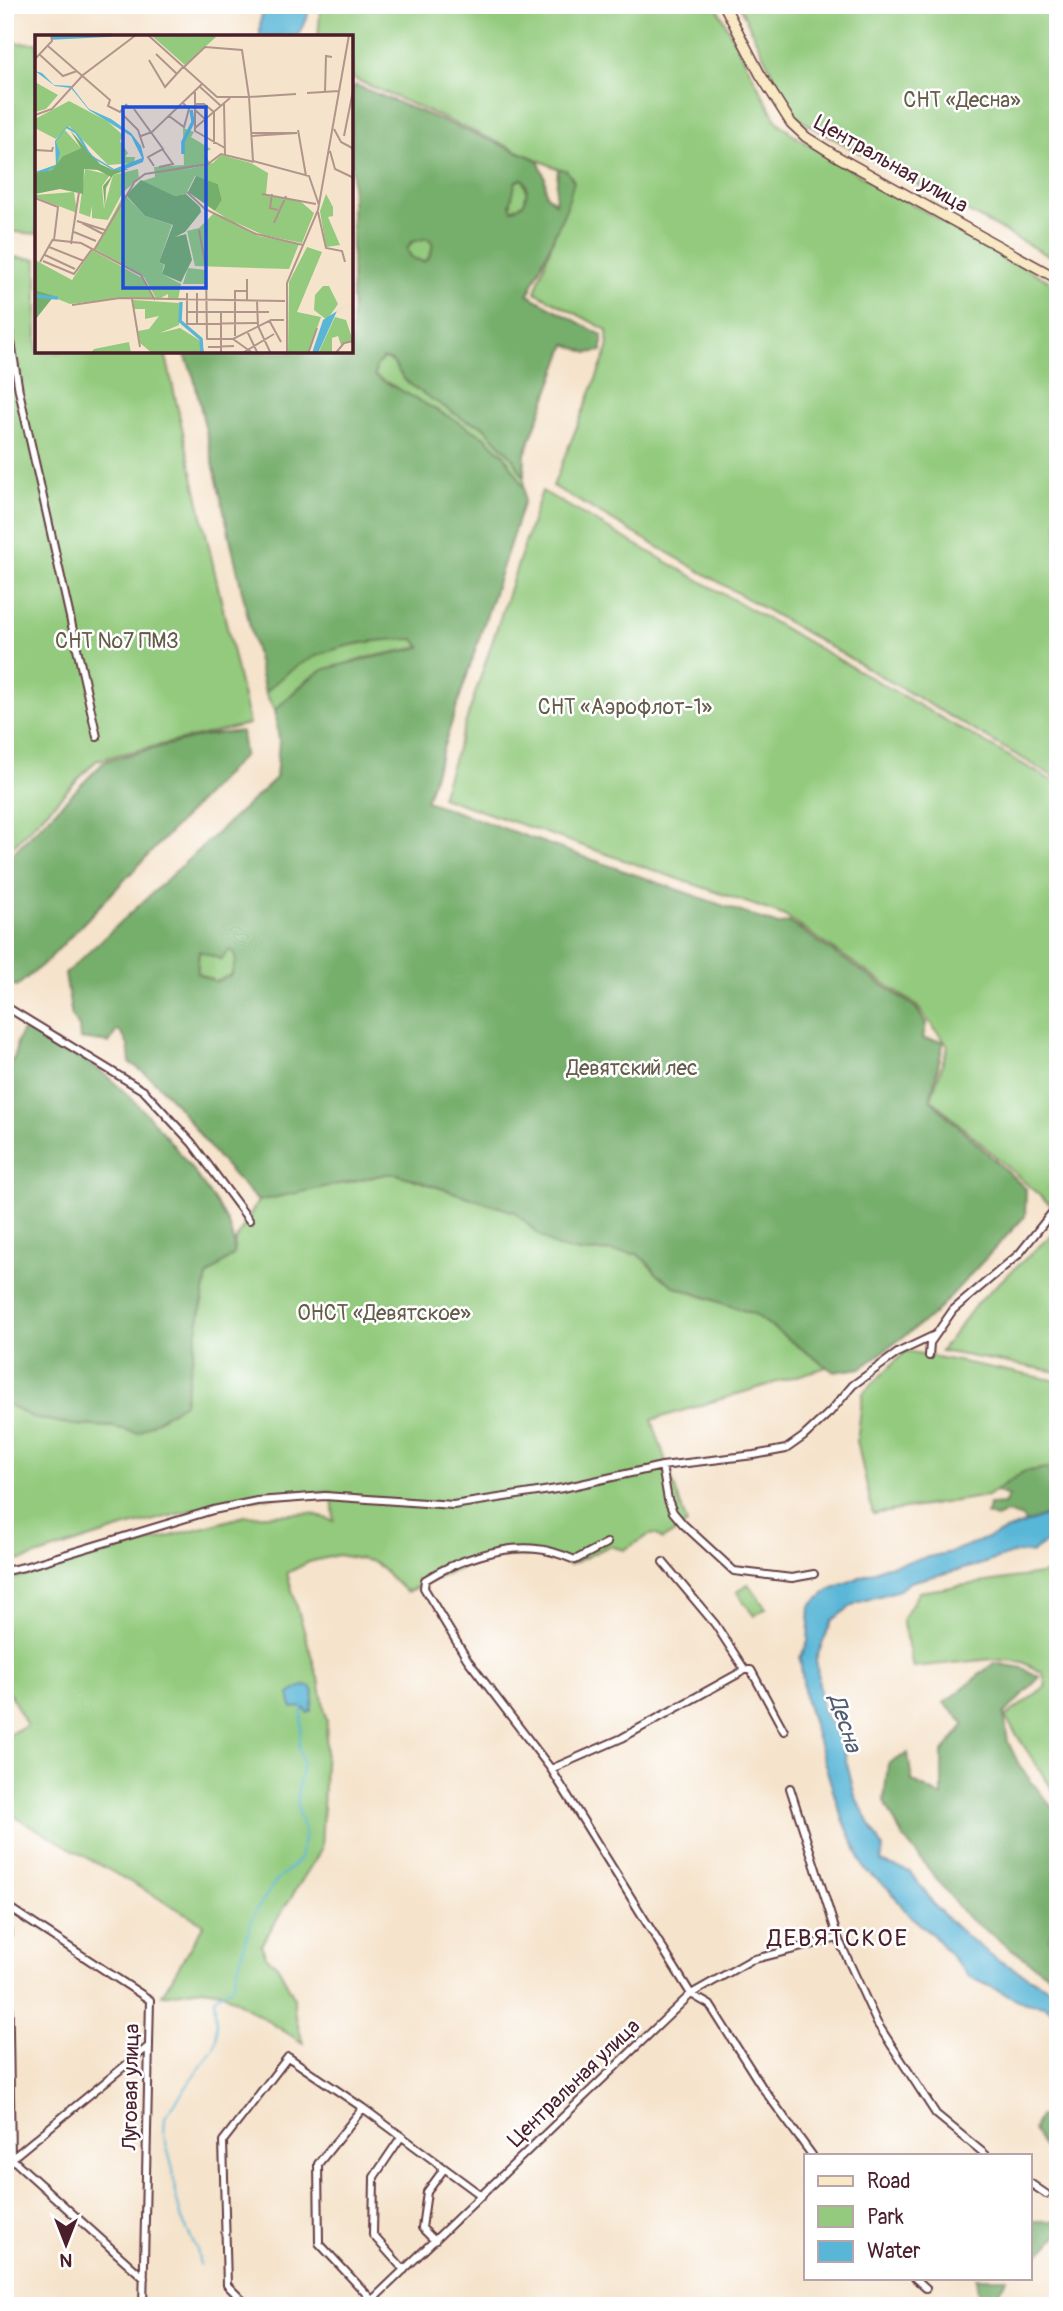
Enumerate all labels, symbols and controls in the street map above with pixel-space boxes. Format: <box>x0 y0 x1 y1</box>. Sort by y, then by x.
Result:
inset map <box>35 35 354 354</box>
park label: СНТ «Десна» <box>903 87 1021 114</box>
street label: Центральная улица <box>809 109 973 219</box>
park label: СНТ №7 ПМЗ <box>55 628 179 655</box>
park label: СНТ «Аэрофлот-1» <box>538 694 713 721</box>
park label: Девятский лес <box>565 1055 698 1082</box>
park label: ОНСТ «Девятское» <box>297 1300 471 1327</box>
water label: Десна <box>822 1690 868 1757</box>
district label: ДЕВЯТСКОЕ <box>766 1924 909 1953</box>
street label: Центральная улица <box>502 2013 646 2153</box>
street label: Луговая улица <box>116 2023 146 2152</box>
legend <box>804 2154 1032 2280</box>
text: Road <box>867 2168 911 2195</box>
text: Park <box>867 2204 904 2231</box>
north arrow <box>32 2210 102 2280</box>
text: Water <box>867 2238 921 2265</box>
text: N <box>59 2248 72 2272</box>

